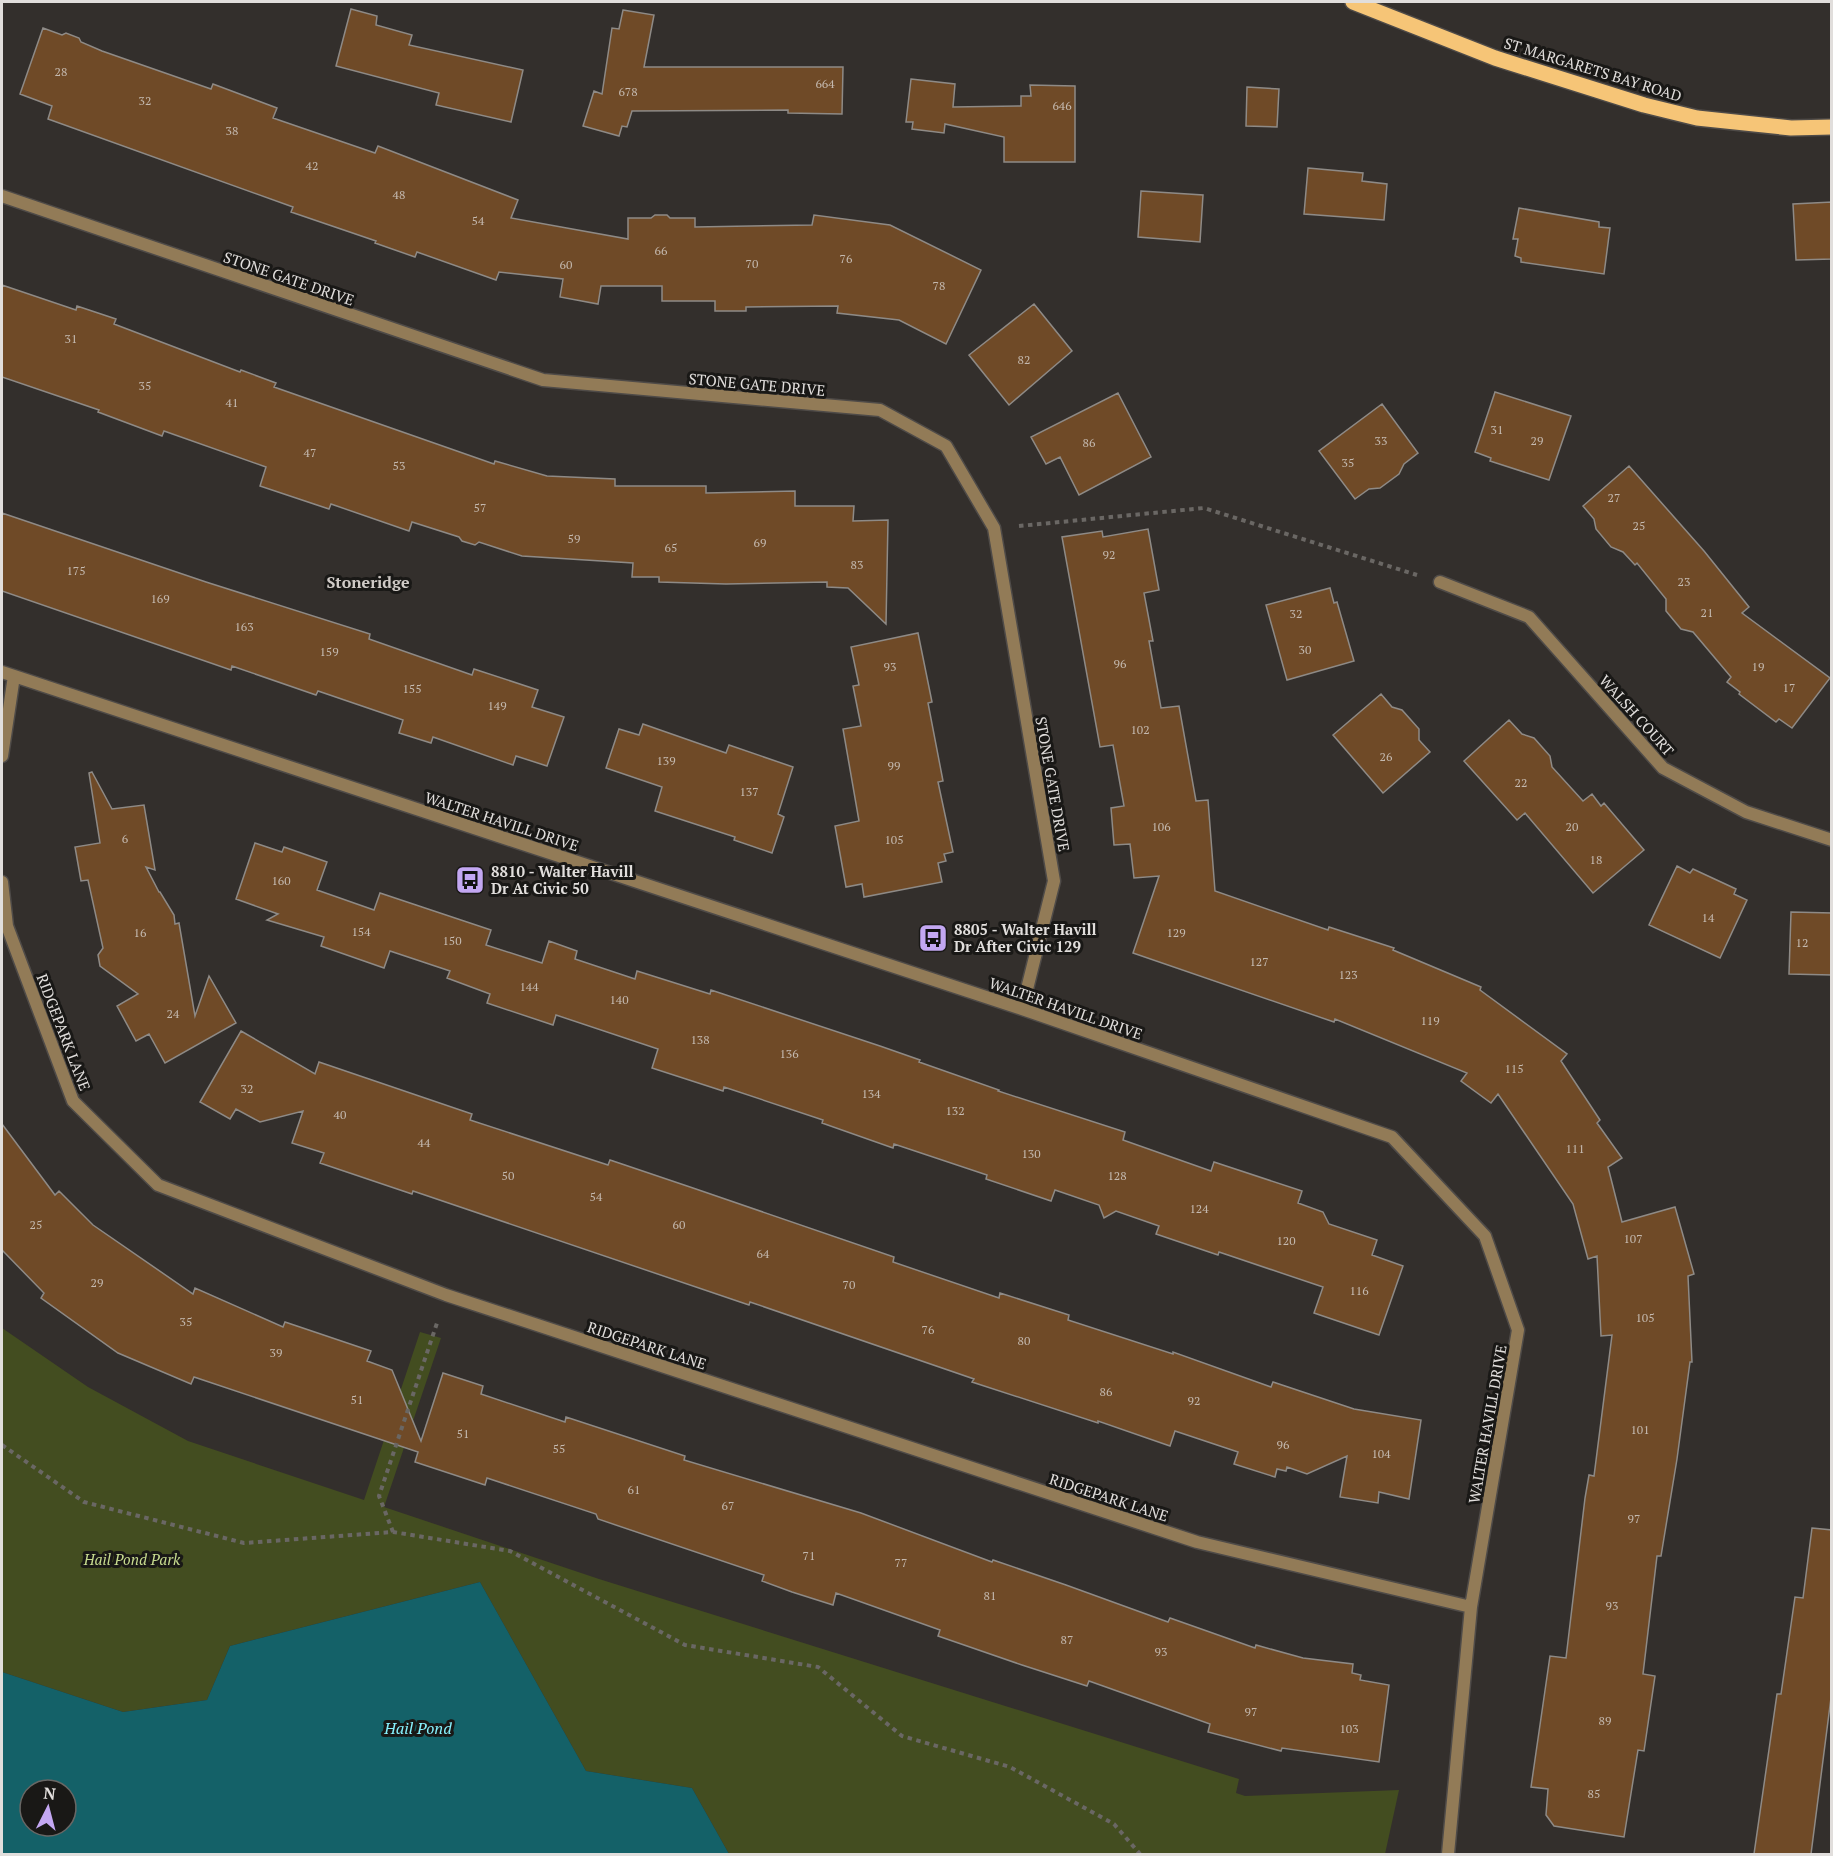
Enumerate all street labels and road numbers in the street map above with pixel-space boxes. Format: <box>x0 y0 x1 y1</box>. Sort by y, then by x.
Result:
street label: ST MARGARETS BAY ROAD <box>1502 32 1684 106</box>
street label: STONE GATE DRIVE <box>221 246 357 310</box>
street label: STONE GATE DRIVE <box>688 368 826 400</box>
street label: WALSH COURT <box>1595 670 1679 760</box>
street label: STONE GATE DRIVE <box>1031 715 1075 853</box>
street label: WALTER HAVILL DRIVE <box>423 787 581 855</box>
street label: RIDGEPARK LANE <box>33 971 95 1093</box>
street label: WALTER HAVILL DRIVE <box>987 972 1145 1044</box>
street label: RIDGEPARK LANE <box>585 1316 709 1374</box>
street label: WALTER HAVILL DRIVE <box>1463 1343 1511 1505</box>
street label: RIDGEPARK LANE <box>1047 1468 1171 1526</box>

